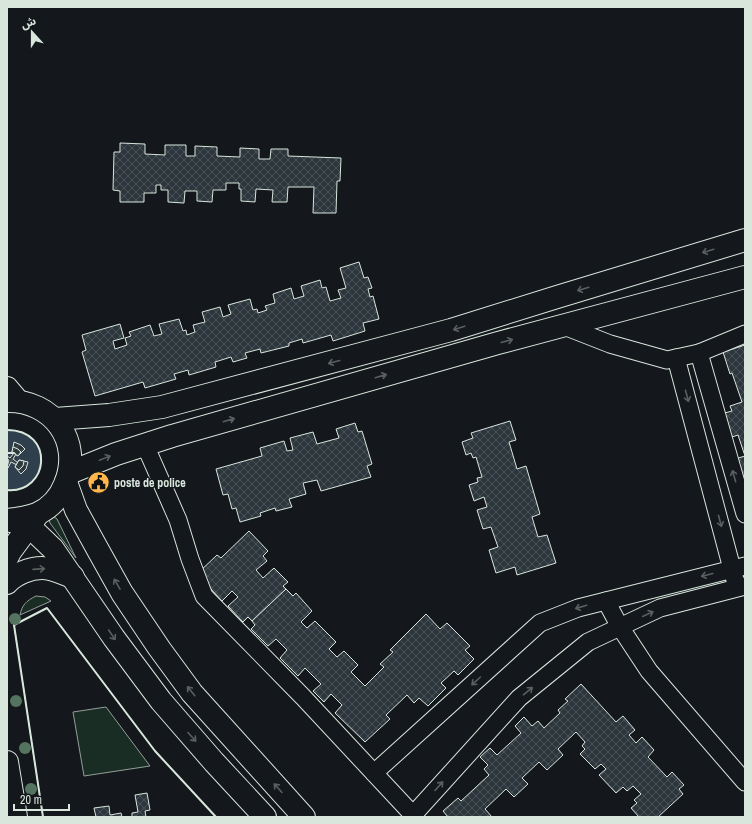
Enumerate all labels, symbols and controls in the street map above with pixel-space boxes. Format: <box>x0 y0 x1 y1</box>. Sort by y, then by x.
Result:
north arrow <box>12 12 52 52</box>
text: ش <box>19 13 38 32</box>
one-way arrow <box>701 248 714 255</box>
one-way arrow <box>577 286 590 293</box>
one-way arrow <box>454 324 466 332</box>
one-way arrow <box>500 337 513 344</box>
one-way arrow <box>327 358 340 366</box>
one-way arrow <box>375 372 388 379</box>
one-way arrow <box>683 389 691 402</box>
one-way arrow <box>223 416 236 423</box>
one-way arrow <box>99 454 111 462</box>
public building icon: poste de police <box>86 470 112 496</box>
one-way arrow <box>730 470 737 483</box>
place label: poste de police <box>114 475 186 491</box>
one-way arrow <box>717 515 724 528</box>
one-way arrow <box>32 566 45 573</box>
one-way arrow <box>701 572 714 580</box>
one-way arrow <box>113 578 121 590</box>
one-way arrow <box>575 604 588 611</box>
one-way arrow <box>642 610 654 617</box>
one-way arrow <box>108 629 116 640</box>
one-way arrow <box>471 676 481 685</box>
one-way arrow <box>186 686 195 697</box>
one-way arrow <box>522 687 533 695</box>
one-way arrow <box>187 732 196 742</box>
one-way arrow <box>434 781 444 791</box>
one-way arrow <box>273 783 282 793</box>
scale bar <box>14 786 69 812</box>
text: 20 m <box>20 792 42 808</box>

